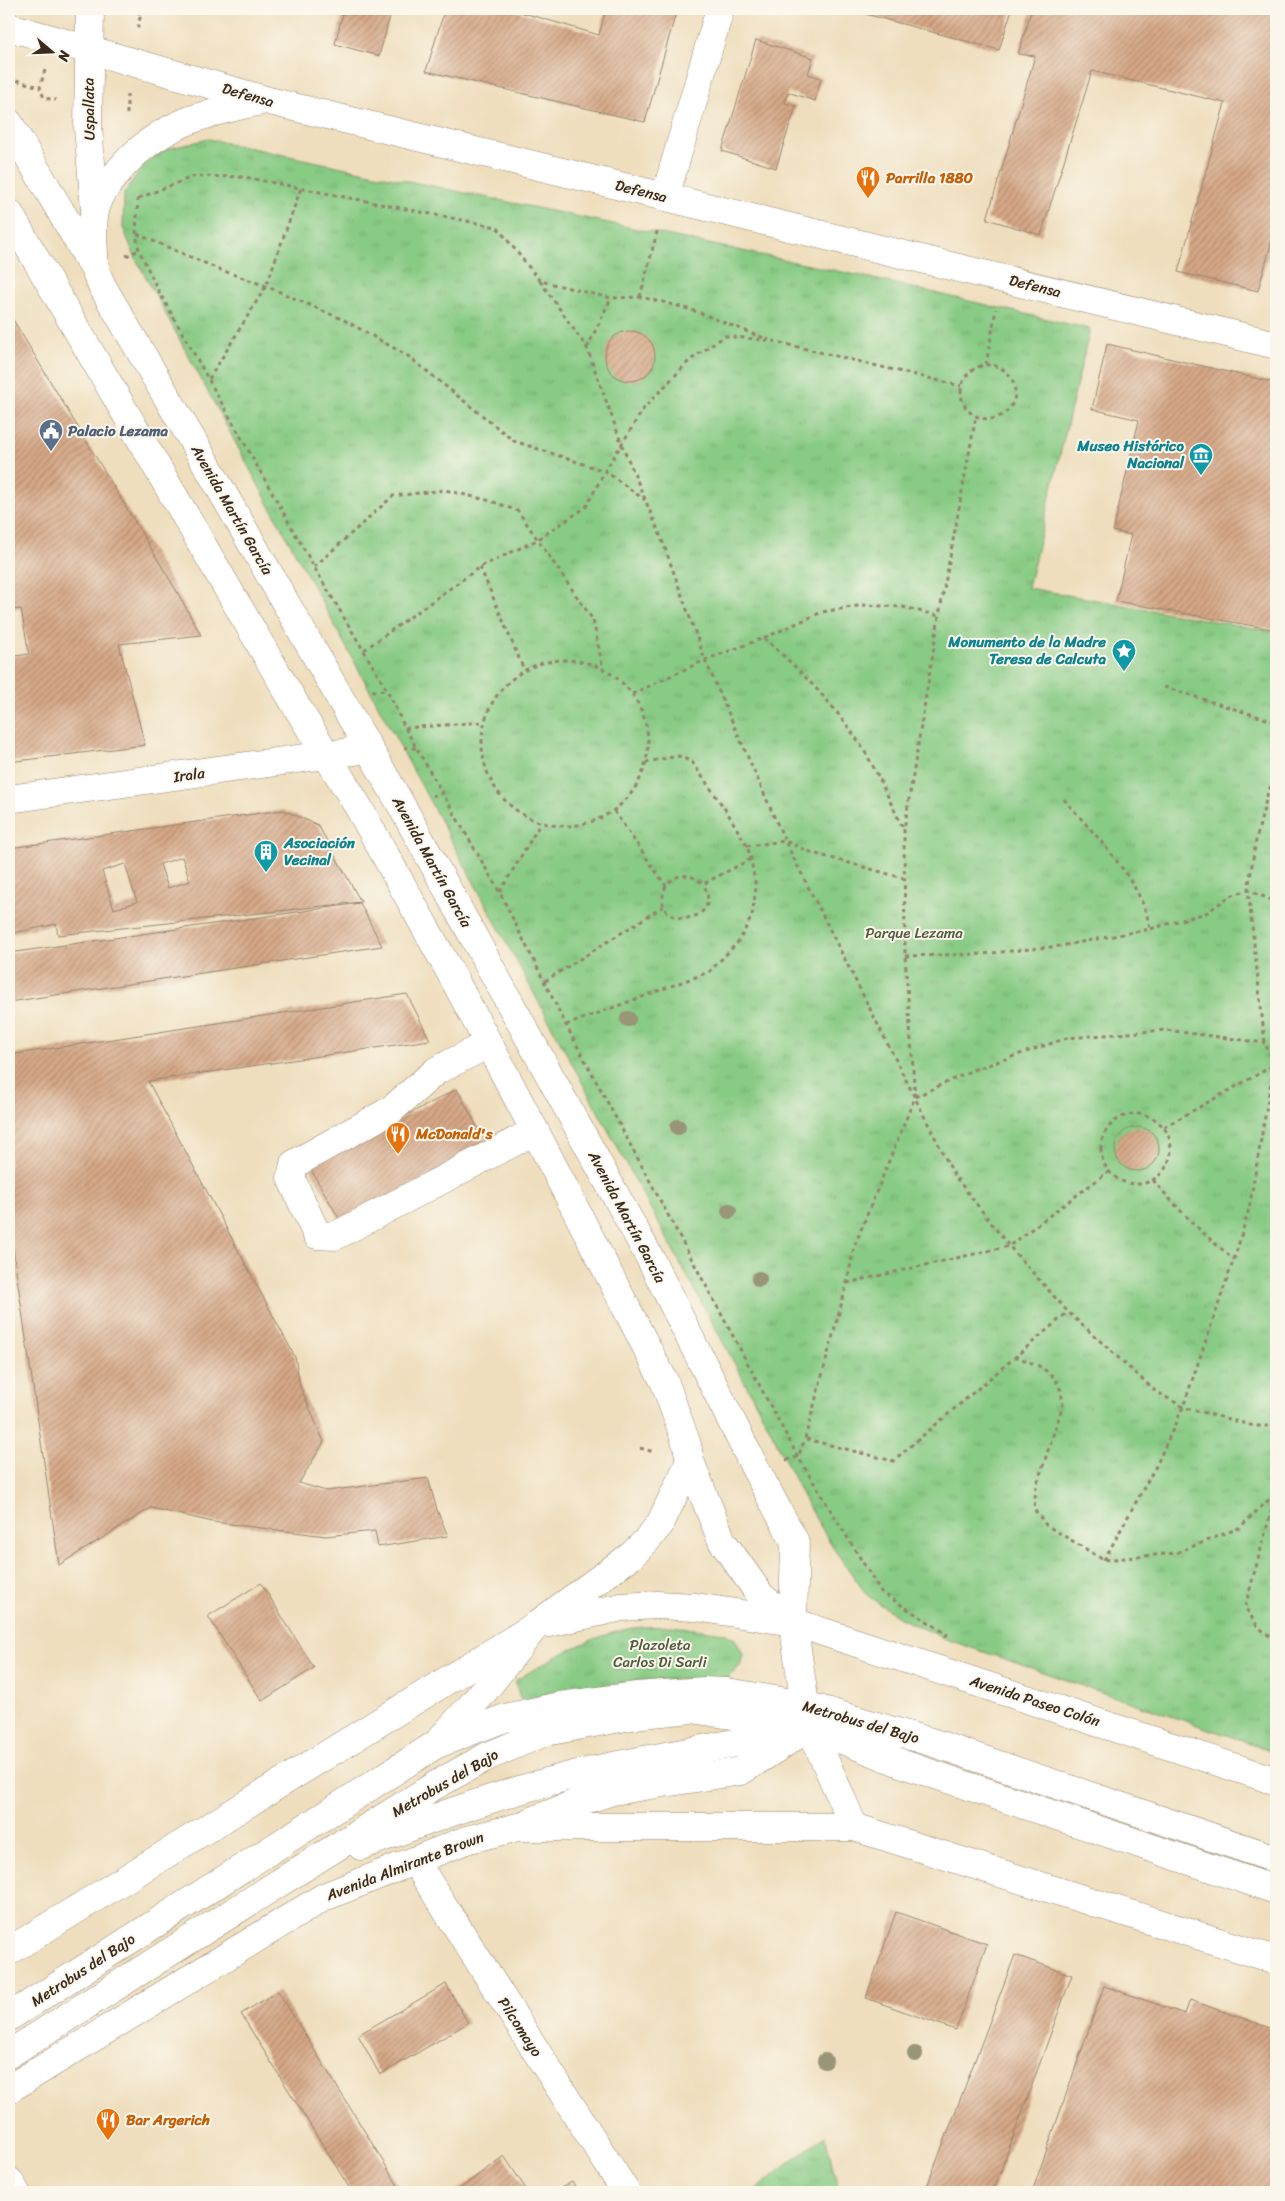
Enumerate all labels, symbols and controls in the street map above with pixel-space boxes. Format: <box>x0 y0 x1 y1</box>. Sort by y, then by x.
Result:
north arrow <box>28 28 78 78</box>
text: N <box>50 46 78 65</box>
street label: Defensa <box>219 75 277 115</box>
street label: Uspallata <box>75 77 103 140</box>
restaurant icon: Parrilla 1880 <box>855 165 881 199</box>
place label: Parrilla 1880 <box>886 165 974 191</box>
street label: Defensa <box>612 172 670 210</box>
street label: Defensa <box>1006 267 1064 305</box>
public building icon: Palacio Lezama <box>38 418 64 452</box>
place label: Palacio Lezama <box>68 418 168 444</box>
place label: Museo Histórico Nacional <box>1076 433 1185 476</box>
street label: Avenida Martín García <box>184 439 280 581</box>
museum icon: Museo Histórico Nacional <box>1188 442 1214 476</box>
place label: Monumento de la Madre Teresa de Calcuta <box>947 629 1106 672</box>
place icon: Monumento de la Madre Teresa de Calcuta <box>1111 638 1137 672</box>
street label: Irala <box>171 760 207 790</box>
street label: Avenida Martín García <box>385 791 479 933</box>
place label: Asociación Vecinal <box>283 830 356 873</box>
building icon: Asociación Vecinal <box>253 839 279 873</box>
park label: Parque Lezama <box>865 920 963 946</box>
restaurant icon: McDonald's <box>385 1121 411 1155</box>
place label: McDonald's <box>415 1121 494 1147</box>
street label: Avenida Martín García <box>581 1145 673 1288</box>
park label: Plazoleta Carlos Di Sarli <box>613 1632 708 1675</box>
street label: Avenida Paseo Colón <box>966 1667 1104 1734</box>
street label: Metrobus del Bajo <box>800 1693 923 1751</box>
street label: Metrobus del Bajo <box>386 1741 504 1824</box>
street label: Avenida Almirante Brown <box>321 1824 488 1908</box>
street label: Metrobus del Bajo <box>26 1926 141 2014</box>
street label: Pilcomayo <box>491 1992 549 2063</box>
restaurant icon: Bar Argerich <box>95 2107 121 2141</box>
place label: Bar Argerich <box>126 2107 210 2133</box>

